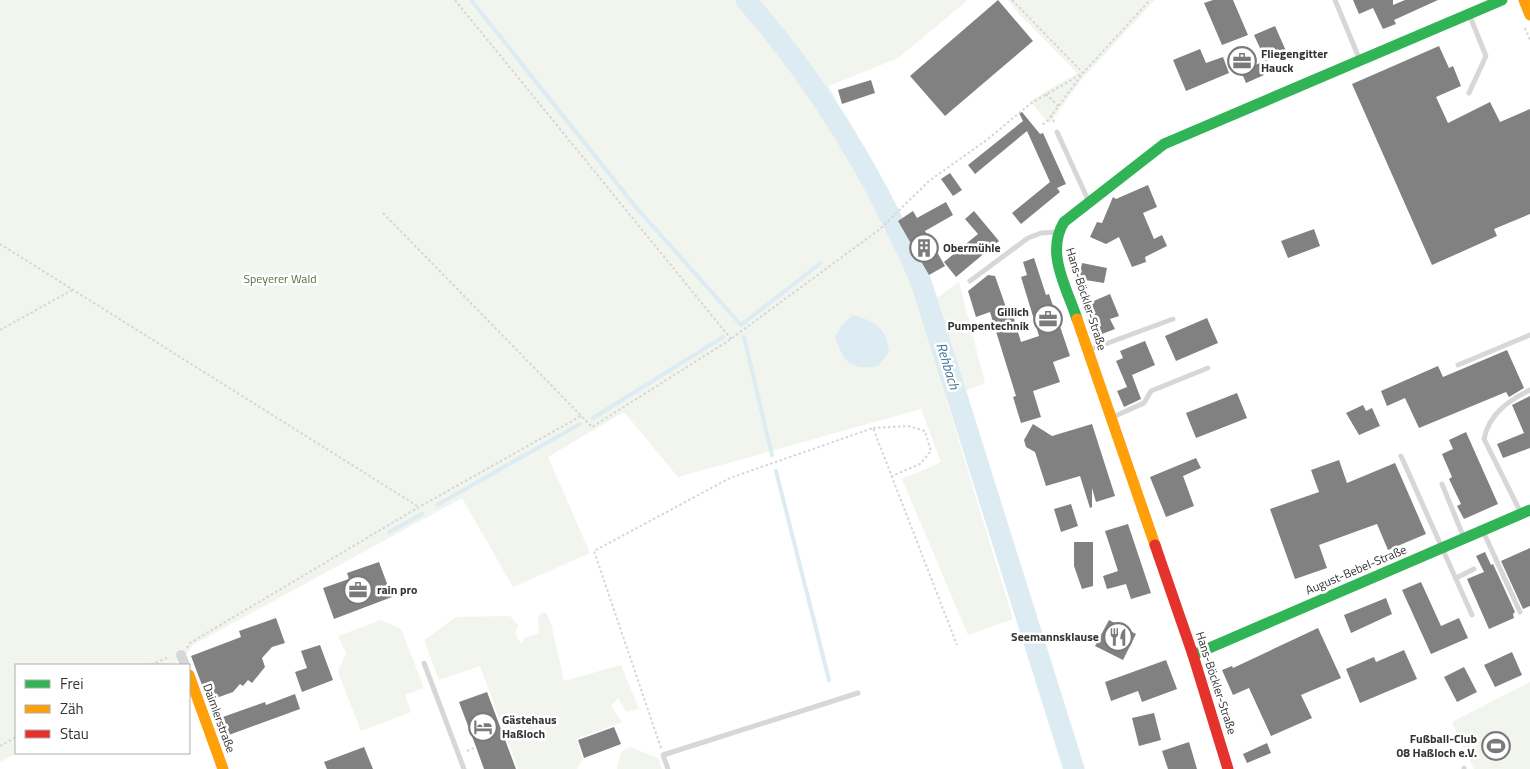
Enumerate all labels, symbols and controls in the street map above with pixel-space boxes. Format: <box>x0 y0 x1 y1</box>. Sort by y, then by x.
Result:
place label: Fliegengitter Hauck <box>1261 44 1328 77</box>
office icon: Fliegengitter Hauck <box>1227 46 1257 76</box>
building icon: Obermühle <box>909 233 939 263</box>
place label: Obermühle <box>943 238 1001 257</box>
street label: Hans-Böckler-Straße <box>1061 245 1112 353</box>
park label: Speyerer Wald <box>244 269 317 288</box>
place label: Gillich Pumpentechnik <box>948 302 1030 335</box>
office icon: Gillich Pumpentechnik <box>1033 304 1063 334</box>
water label: Rehbach <box>931 340 966 393</box>
street label: August-Bebel-Straße <box>1302 540 1409 599</box>
office icon: rain pro <box>343 575 373 605</box>
place label: rain pro <box>377 580 417 599</box>
restaurant icon: Seemannsklause <box>1103 622 1133 652</box>
place label: Seemannsklause <box>1011 627 1099 646</box>
street label: Hans-Böckler-Straße <box>1191 629 1242 737</box>
legend <box>15 664 190 754</box>
text: Frei <box>60 672 83 695</box>
street label: Daimlerstraße <box>198 681 241 755</box>
text: Zäh <box>60 697 84 720</box>
place label: Gästehaus Haßloch <box>502 710 557 743</box>
hotel icon: Gästehaus Haßloch <box>468 712 498 742</box>
text: Stau <box>60 722 89 745</box>
place label: Fußball-Club 08 Haßloch e.V. <box>1397 729 1477 762</box>
sports icon: Fußball-Club 08 Haßloch e.V. <box>1481 731 1511 761</box>

